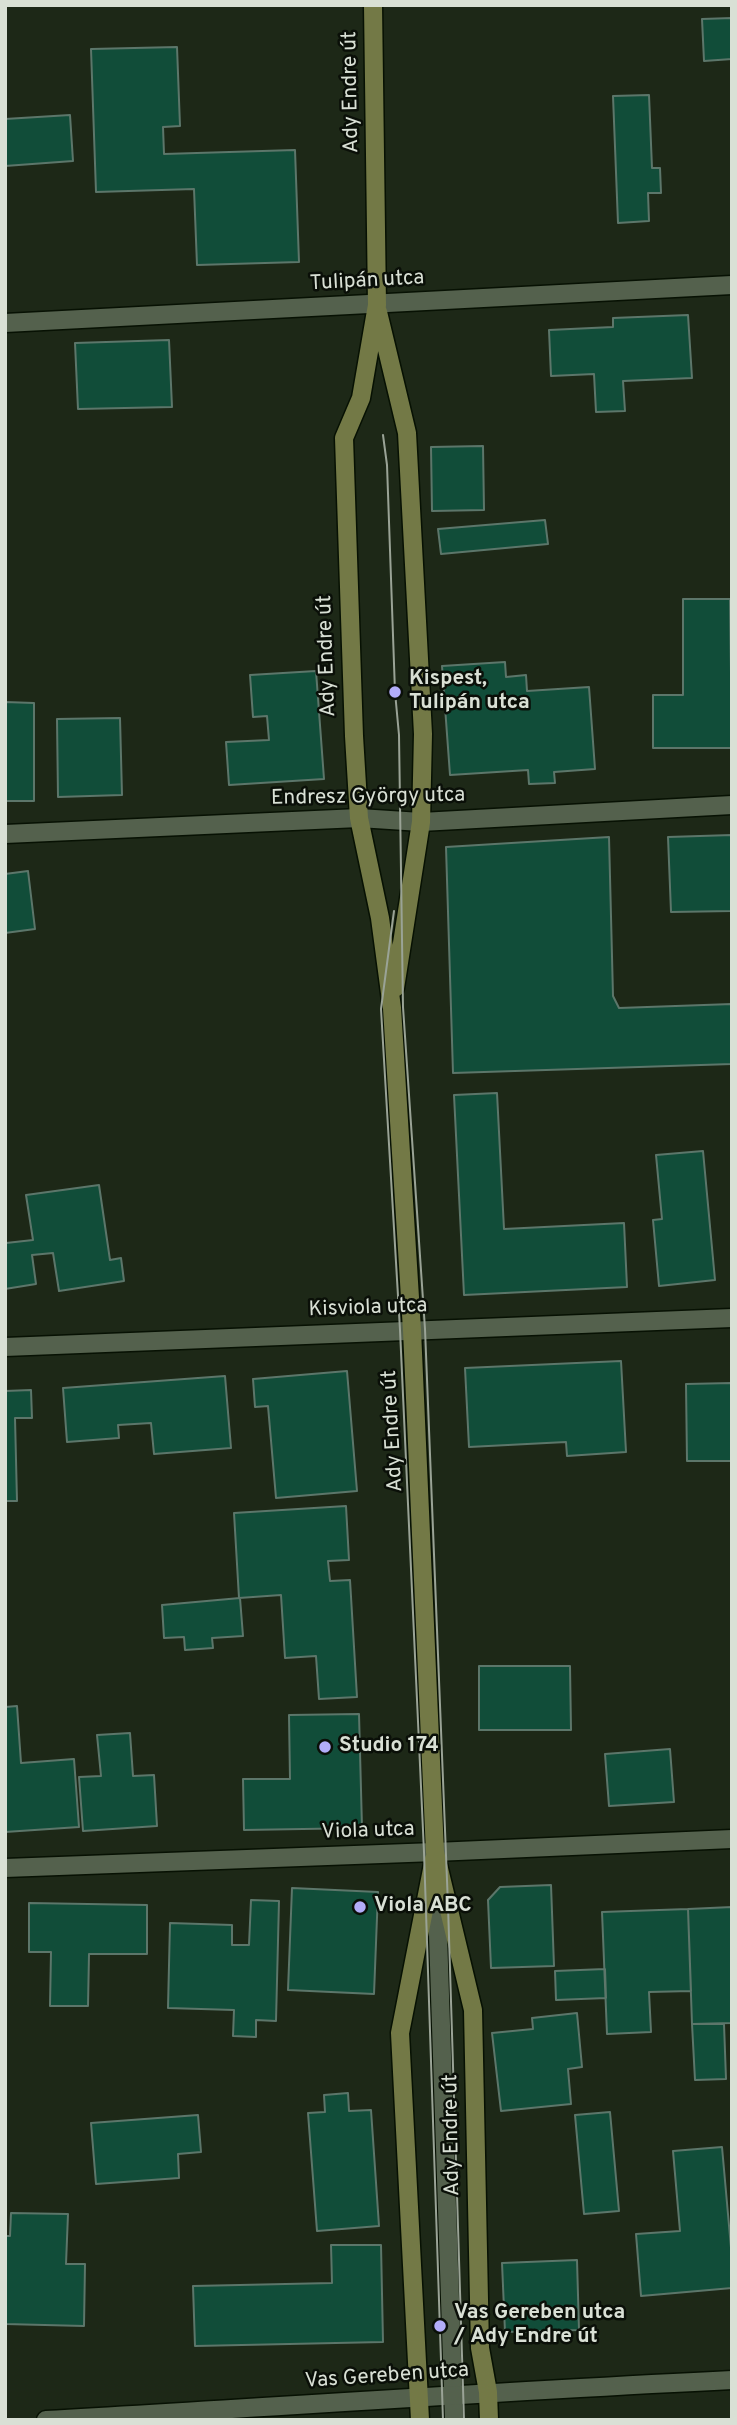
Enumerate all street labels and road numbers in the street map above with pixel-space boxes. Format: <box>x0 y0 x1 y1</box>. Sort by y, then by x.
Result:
street label: Ady Endre út <box>338 31 366 153</box>
street label: Tulipán utca <box>309 266 425 298</box>
street label: Ady Endre út <box>313 595 343 717</box>
street label: Endresz György utca <box>271 784 465 812</box>
street label: Kisviola utca <box>308 1294 428 1324</box>
street label: Ady Endre út <box>378 1369 410 1493</box>
street label: Viola utca <box>321 1818 415 1846</box>
street label: Ady Endre út <box>439 2074 467 2196</box>
street label: Vas Gereben utca <box>304 2359 470 2395</box>

